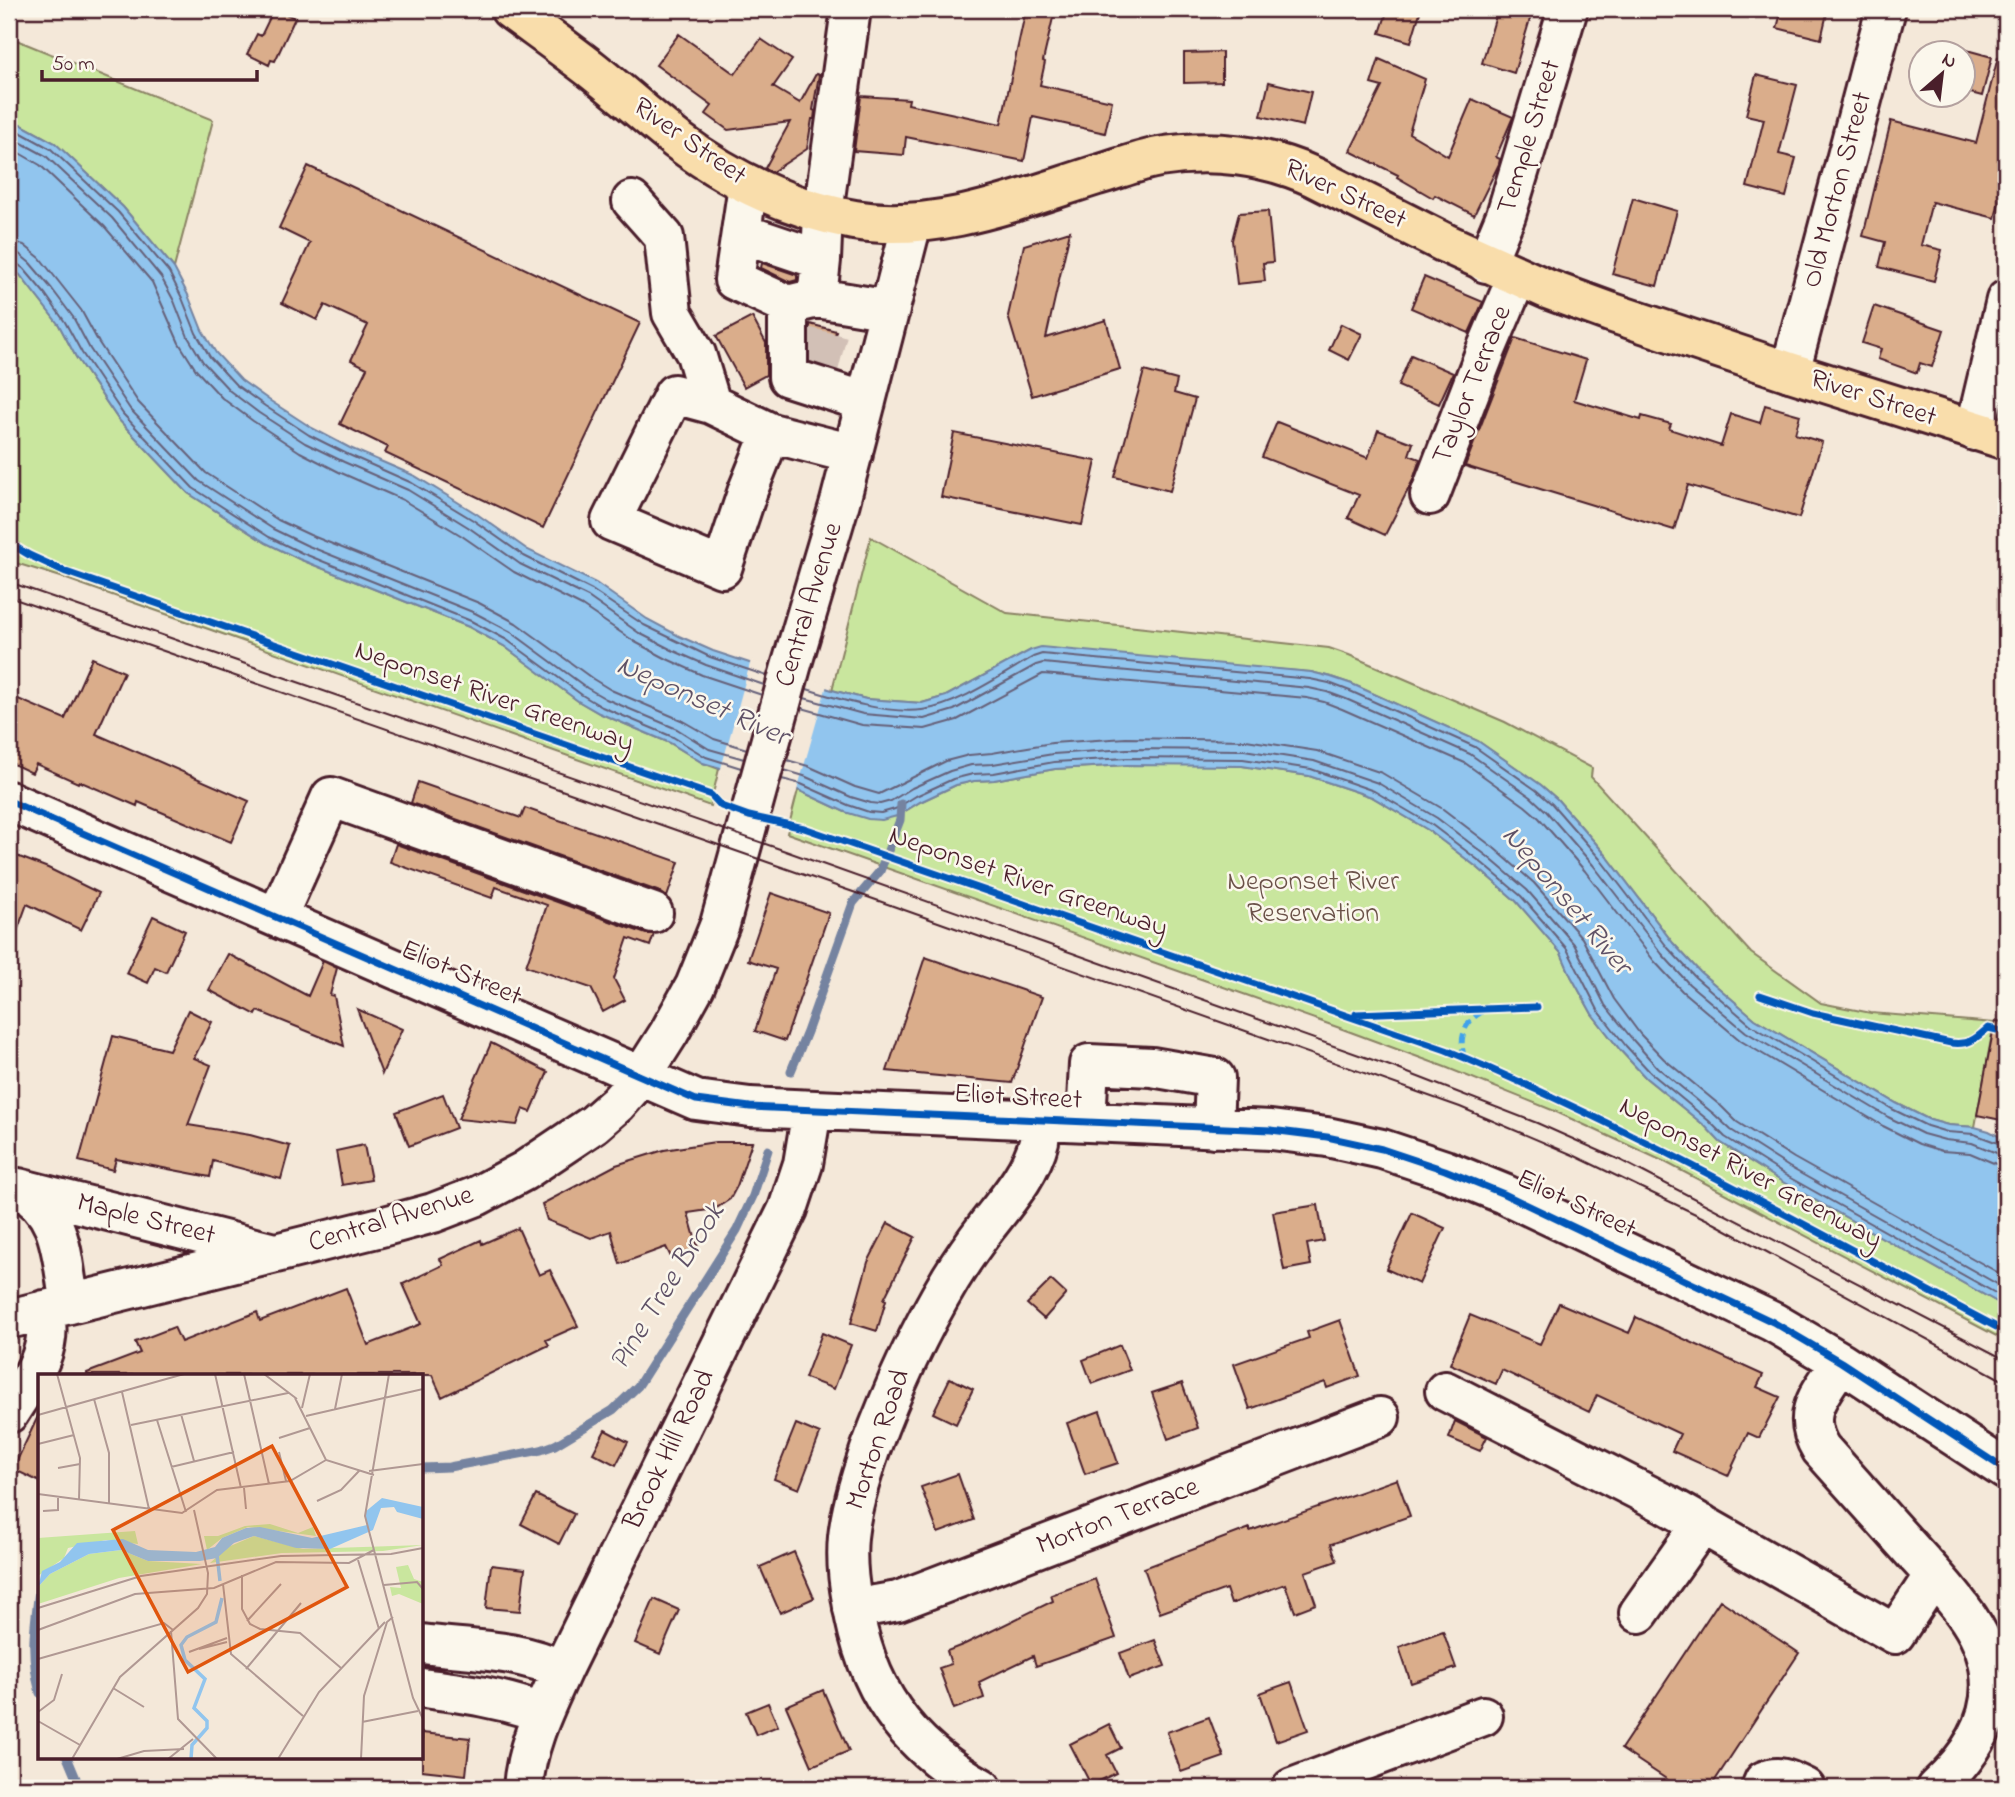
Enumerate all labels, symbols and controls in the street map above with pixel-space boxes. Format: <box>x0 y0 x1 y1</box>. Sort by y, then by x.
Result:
scale bar <box>42 38 257 82</box>
north arrow <box>1906 38 1976 108</box>
text: N <box>1937 46 1961 76</box>
text: 50 m <box>52 50 95 80</box>
street label: Temple Street <box>1487 55 1573 219</box>
street label: Old Morton Street <box>1792 87 1884 293</box>
street label: River Street <box>624 88 754 196</box>
street label: River Street <box>1277 149 1413 241</box>
street label: Taylor Terrace <box>1423 299 1524 470</box>
street label: River Street <box>1804 359 1942 439</box>
street label: Central Avenue <box>765 517 855 692</box>
street label: Neponset River Greenway <box>349 631 639 765</box>
water label: Neponset River <box>609 645 798 761</box>
street label: Neponset River Greenway <box>883 816 1173 950</box>
water label: Neponset River <box>1490 816 1644 988</box>
park label: Neponset River Reservation <box>1227 862 1399 935</box>
street label: Eliot Street <box>394 930 528 1018</box>
street label: Eliot Street <box>953 1074 1083 1122</box>
street label: Neponset River Greenway <box>1611 1087 1889 1261</box>
street label: Eliot Street <box>1509 1159 1643 1251</box>
street label: Central Avenue <box>304 1175 479 1265</box>
street label: Maple Street <box>72 1183 220 1257</box>
water label: Pine Tree Brook <box>599 1193 738 1379</box>
street label: Brook Hill Road <box>613 1363 727 1538</box>
street label: Morton Road <box>836 1364 922 1516</box>
inset map <box>38 1374 424 1758</box>
street label: Morton Terrace <box>1031 1467 1206 1567</box>

